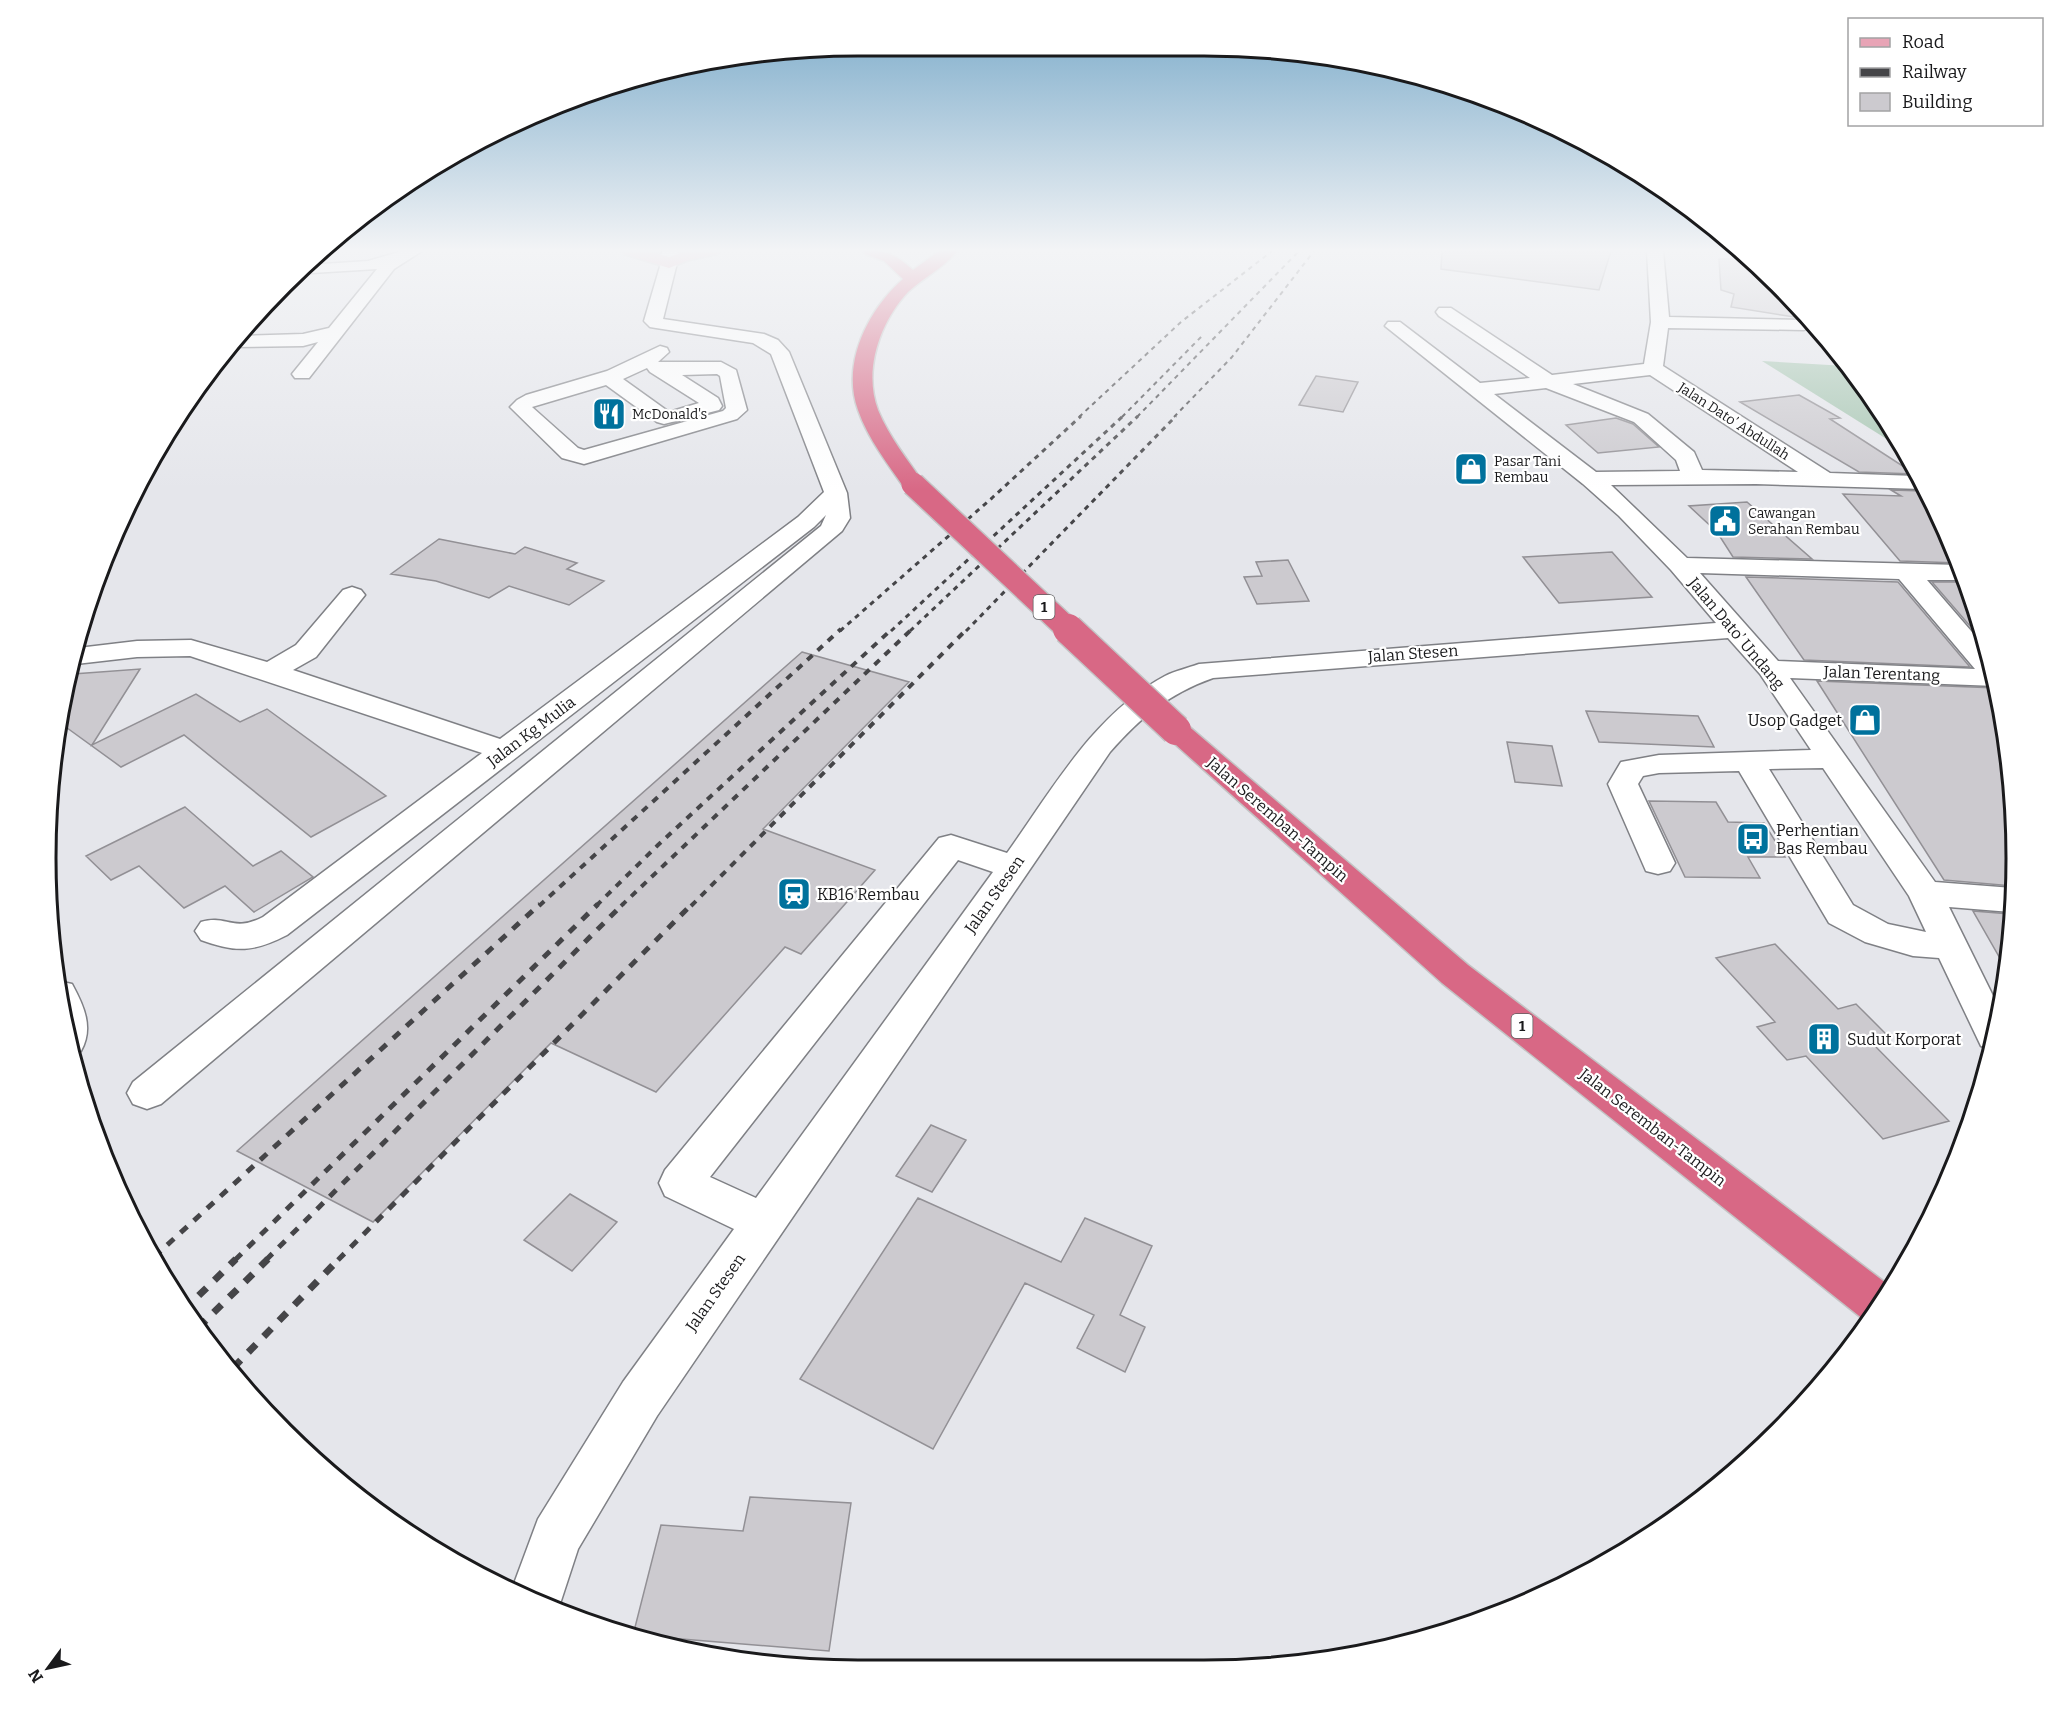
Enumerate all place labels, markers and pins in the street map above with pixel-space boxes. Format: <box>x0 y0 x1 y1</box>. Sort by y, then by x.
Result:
restaurant icon: McDonald's <box>591 396 627 432</box>
place label: McDonald's <box>632 406 707 423</box>
shop icon: Pasar Tani Rembau <box>1453 451 1489 487</box>
place label: Pasar Tani Rembau <box>1494 453 1561 486</box>
public building icon: Cawangan Serahan Rembau <box>1707 503 1743 539</box>
place label: Cawangan Serahan Rembau <box>1748 505 1860 538</box>
shop icon: Usop Gadget <box>1847 702 1883 738</box>
place label: Usop Gadget <box>1748 711 1842 730</box>
bus stop icon: Perhentian Bas Rembau <box>1735 821 1771 857</box>
place label: Perhentian Bas Rembau <box>1776 821 1868 858</box>
station icon: KB16 Rembau <box>776 876 812 912</box>
place label: KB16 Rembau <box>817 885 919 904</box>
building icon: Sudut Korporat <box>1806 1021 1842 1057</box>
place label: Sudut Korporat <box>1847 1030 1961 1049</box>

